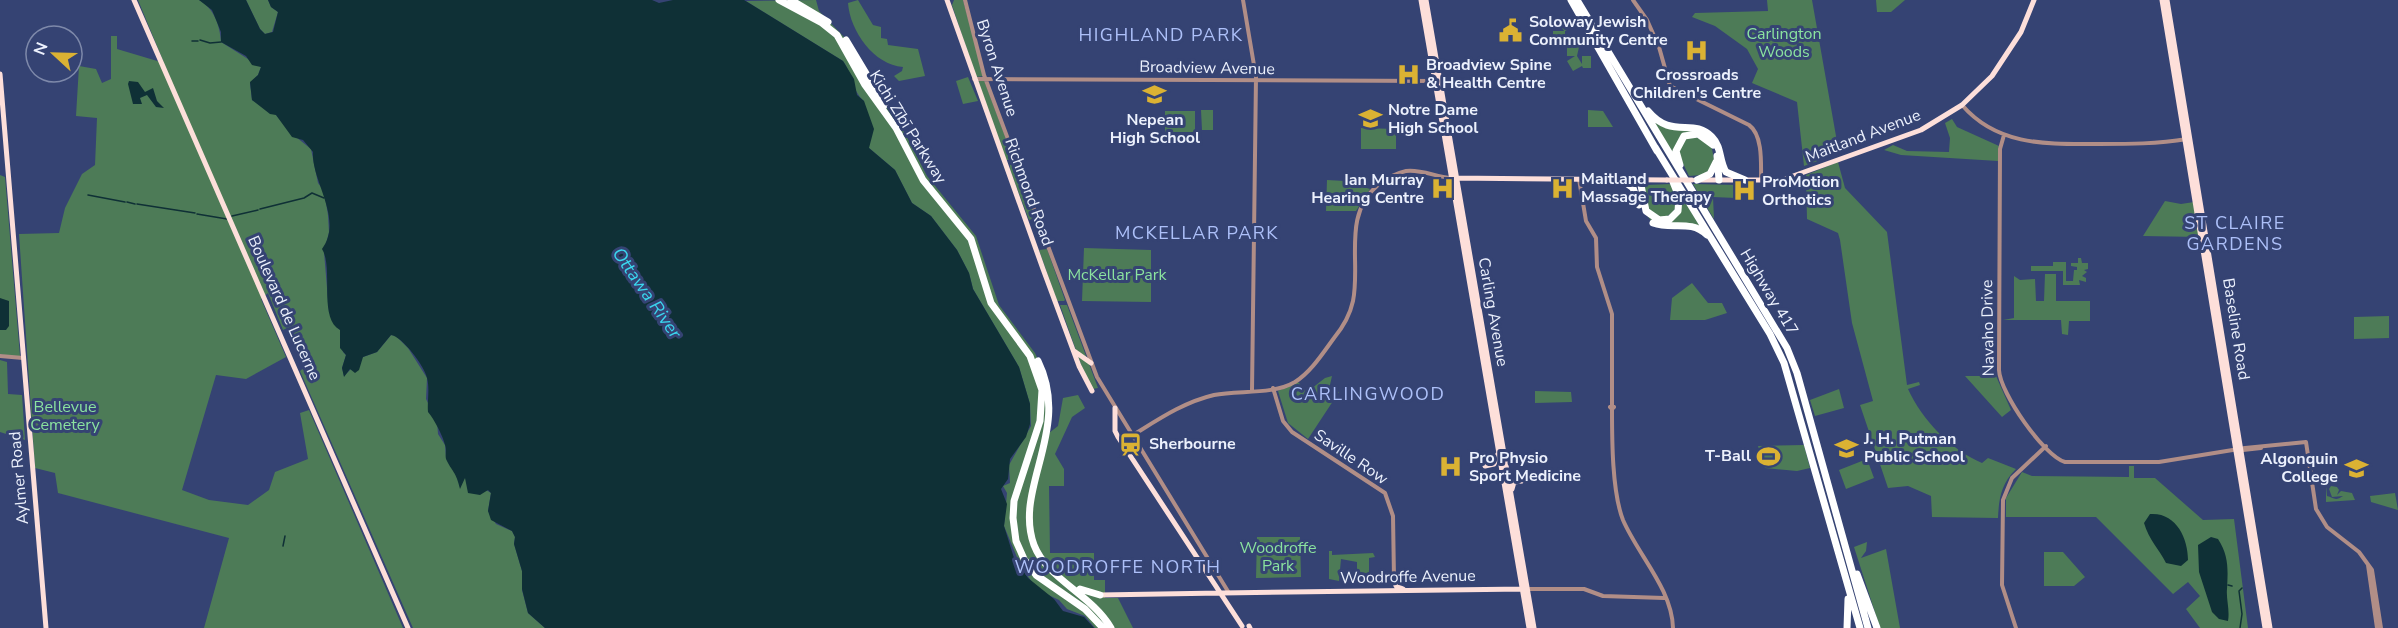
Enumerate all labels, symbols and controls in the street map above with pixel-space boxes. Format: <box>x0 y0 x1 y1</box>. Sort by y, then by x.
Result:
place label: Soloway Jewish Community Centre <box>1529 11 1668 51</box>
street label: Byron Avenue <box>971 16 1023 120</box>
public building icon: Soloway Jewish Community Centre <box>1498 18 1524 44</box>
district label: HIGHLAND PARK <box>1079 23 1243 47</box>
park label: Carlington Woods <box>1746 23 1822 63</box>
north arrow <box>24 24 84 84</box>
hospital icon: Crossroads Children's Centre <box>1684 37 1710 63</box>
text: N <box>29 39 53 58</box>
place label: Broadview Spine & Health Centre <box>1426 54 1552 94</box>
street label: Broadview Avenue <box>1139 56 1275 80</box>
hospital icon: Broadview Spine & Health Centre <box>1395 61 1421 87</box>
place label: Crossroads Children's Centre <box>1633 64 1762 104</box>
street label: Kichi Zībī Parkway <box>864 66 952 189</box>
school or university icon: Nepean High School <box>1142 82 1168 108</box>
place label: Notre Dame High School <box>1388 99 1478 139</box>
street label: Maitland Avenue <box>1802 104 1924 168</box>
school or university icon: Notre Dame High School <box>1357 106 1383 132</box>
place label: Nepean High School <box>1110 109 1200 149</box>
street label: Richmond Road <box>999 135 1059 249</box>
place label: Maitland Massage Therapy <box>1581 168 1712 208</box>
place label: Ian Murray Hearing Centre <box>1311 169 1425 209</box>
place label: ProMotion Orthotics <box>1762 171 1839 211</box>
hospital icon: Maitland Massage Therapy <box>1550 175 1576 201</box>
hospital icon: Ian Murray Hearing Centre <box>1429 176 1455 202</box>
hospital icon: ProMotion Orthotics <box>1731 178 1757 204</box>
district label: ST CLAIRE GARDENS <box>2184 211 2286 256</box>
district label: MCKELLAR PARK <box>1115 221 1279 245</box>
street label: Boulevard de Lucerne <box>242 232 326 384</box>
water label: Ottawa River <box>607 243 688 344</box>
street label: Highway 417 <box>1735 245 1803 339</box>
street label: Carling Avenue <box>1473 256 1513 368</box>
park label: McKellar Park <box>1067 264 1168 286</box>
street label: Baseline Road <box>2217 276 2255 382</box>
street label: Navaho Drive <box>1976 279 2000 377</box>
district label: CARLINGWOOD <box>1291 382 1445 406</box>
park label: Bellevue Cemetery <box>30 396 100 436</box>
street label: Saville Row <box>1310 424 1393 490</box>
place label: J. H. Putman Public School <box>1863 428 1965 468</box>
street label: Aylmer Road <box>4 430 34 526</box>
station icon: Sherbourne <box>1118 431 1144 457</box>
place label: Sherbourne <box>1149 433 1236 455</box>
school or university icon: J. H. Putman Public School <box>1833 435 1859 461</box>
sports icon: T-Ball <box>1756 443 1782 469</box>
place label: T-Ball <box>1705 445 1751 467</box>
place label: Pro Physio Sport Medicine <box>1469 447 1581 487</box>
place label: Algonquin College <box>2261 448 2338 488</box>
hospital icon: Pro Physio Sport Medicine <box>1438 454 1464 480</box>
school or university icon: Algonquin College <box>2343 455 2369 481</box>
park label: Woodroffe Park <box>1240 537 1316 577</box>
district label: WOODROFFE NORTH <box>1015 555 1221 579</box>
street label: Woodroffe Avenue <box>1340 565 1476 589</box>

